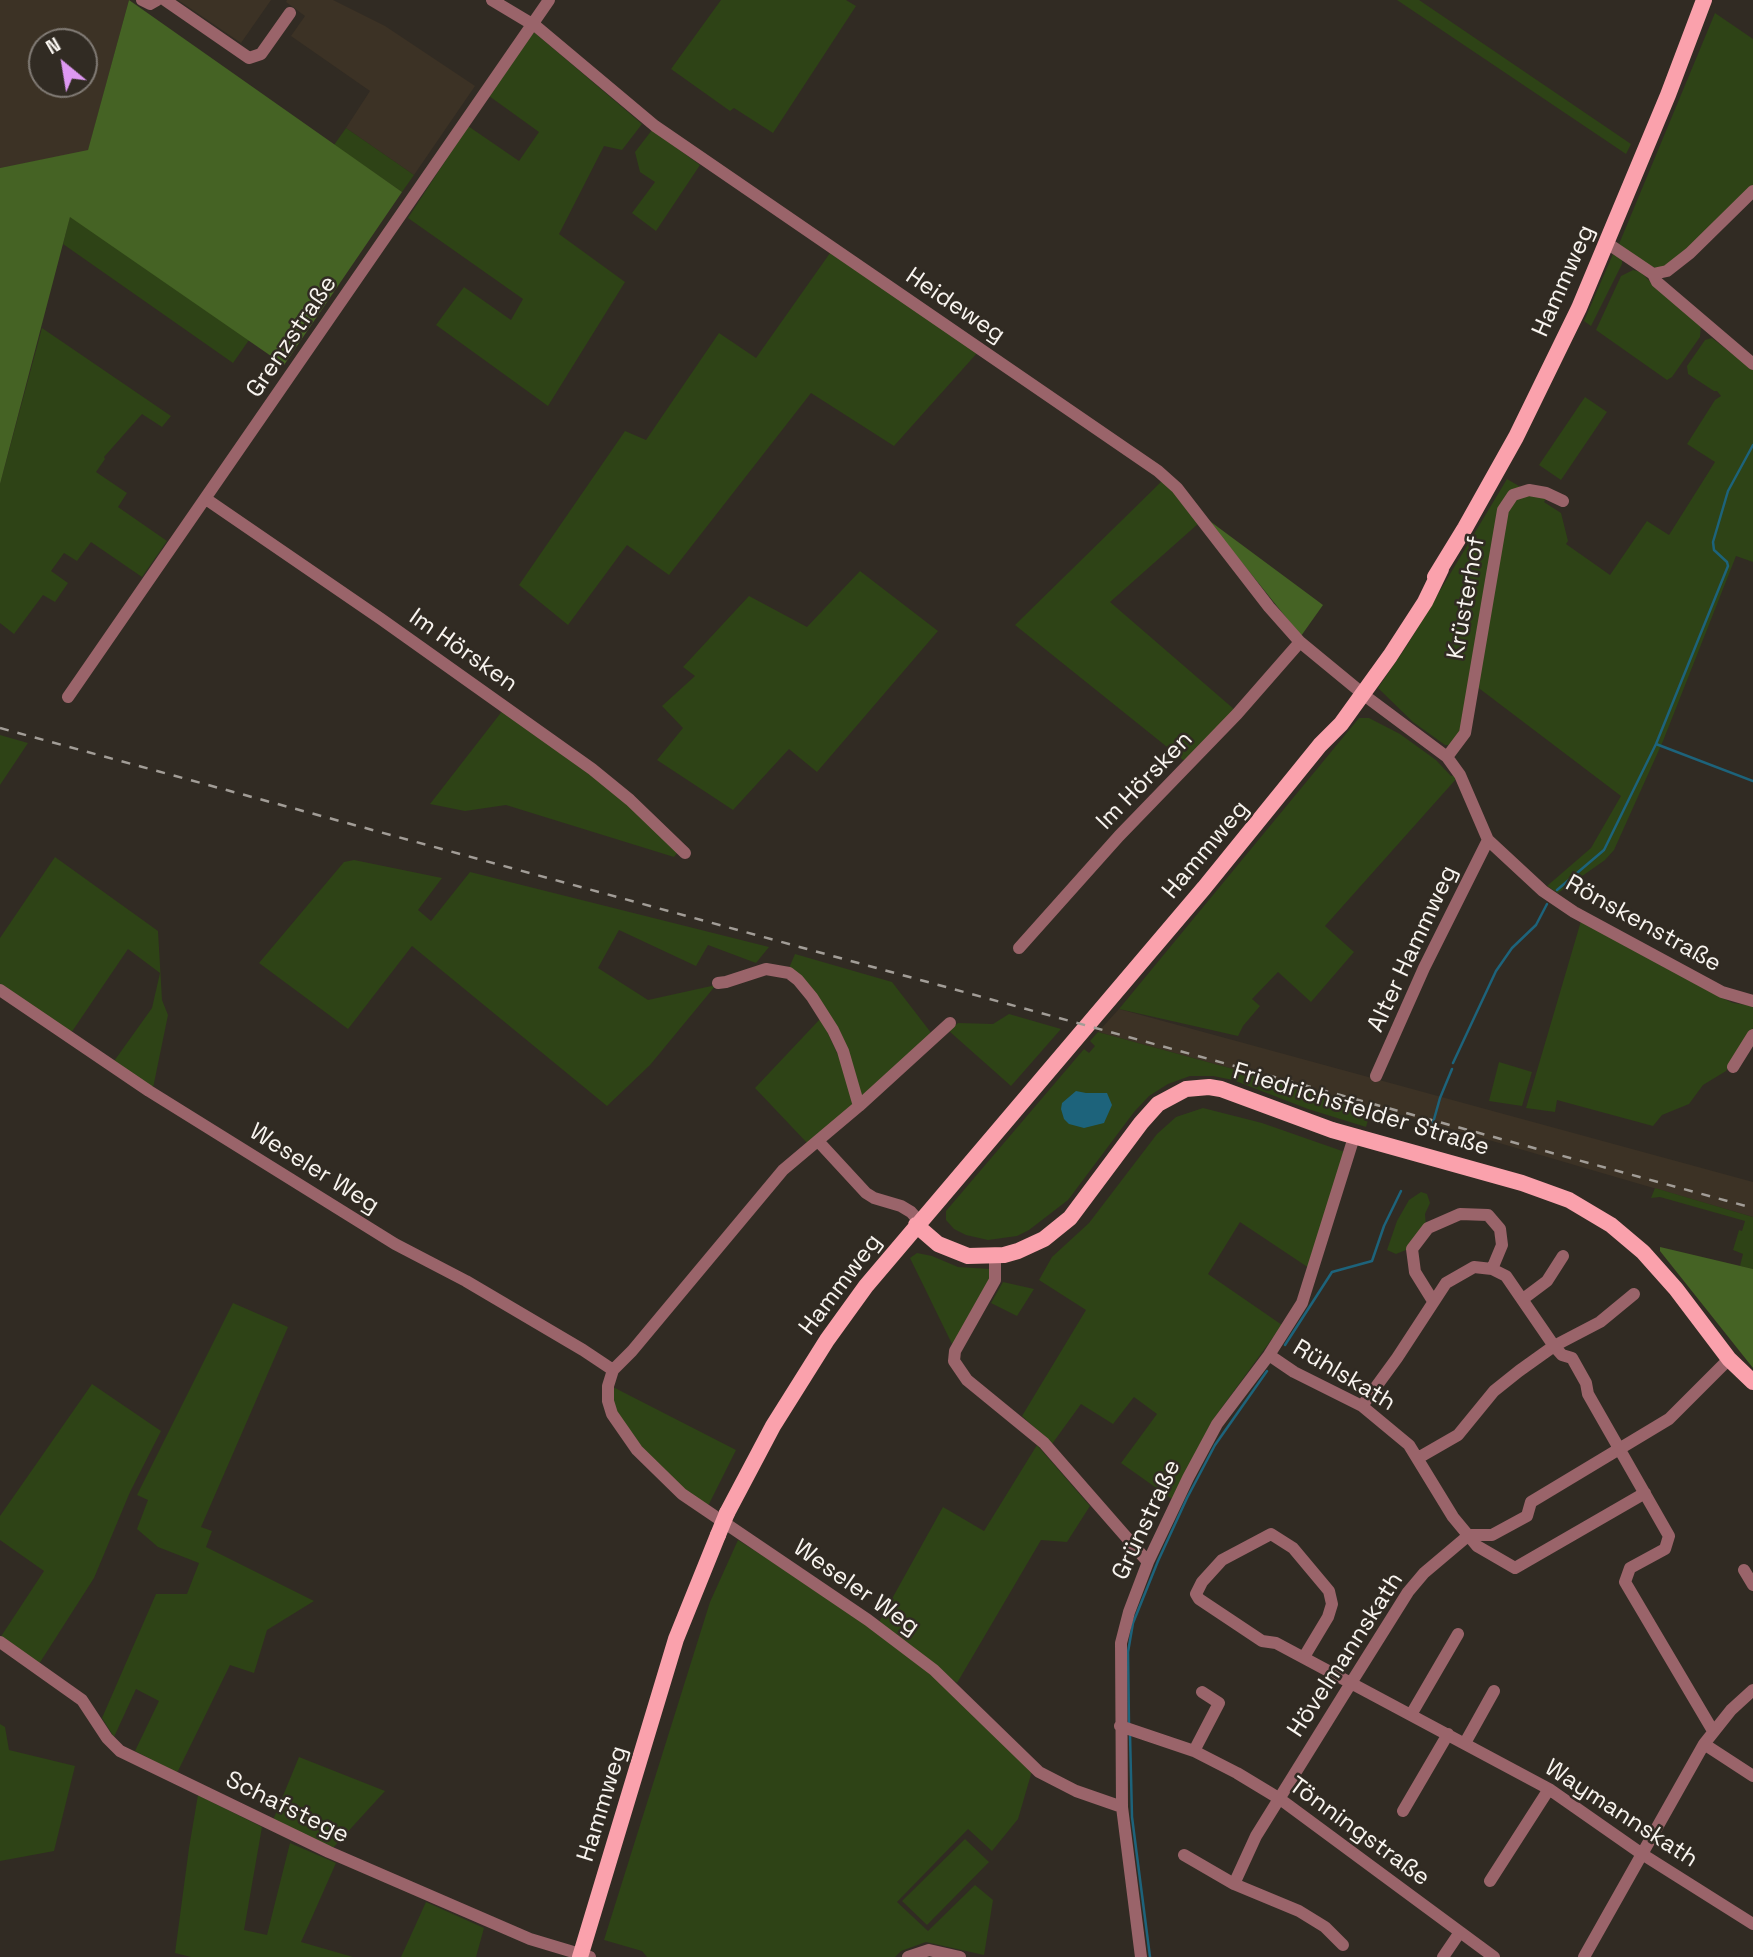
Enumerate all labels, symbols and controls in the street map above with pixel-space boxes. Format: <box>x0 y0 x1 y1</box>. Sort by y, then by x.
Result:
north arrow <box>28 28 98 98</box>
text: N <box>41 32 65 60</box>
street label: Hammweg <box>1527 221 1601 341</box>
street label: Heideweg <box>900 262 1010 350</box>
street label: Grenzstraße <box>241 270 343 404</box>
street label: Krüsterhof <box>1442 534 1492 662</box>
street label: Im Hörsken <box>403 603 523 699</box>
street label: Im Hörsken <box>1091 726 1199 836</box>
street label: Hammweg <box>1157 795 1255 905</box>
street label: Alter Hammweg <box>1362 861 1464 1037</box>
street label: Rönskenstraße <box>1560 869 1726 979</box>
street label: Friedrichsfelder Straße <box>1229 1057 1493 1163</box>
street label: Weseler Weg <box>244 1118 384 1220</box>
street label: Hammweg <box>794 1229 888 1341</box>
street label: Rühlskath <box>1288 1334 1400 1418</box>
street label: Grünstraße <box>1107 1455 1187 1585</box>
street label: Weseler Weg <box>787 1534 925 1642</box>
street label: Hövelmannskath <box>1282 1567 1410 1743</box>
street label: Hammweg <box>572 1743 634 1865</box>
street label: Waymannskath <box>1539 1754 1703 1874</box>
street label: Schafstege <box>220 1766 354 1850</box>
street label: Tönningstraße <box>1283 1771 1435 1893</box>

